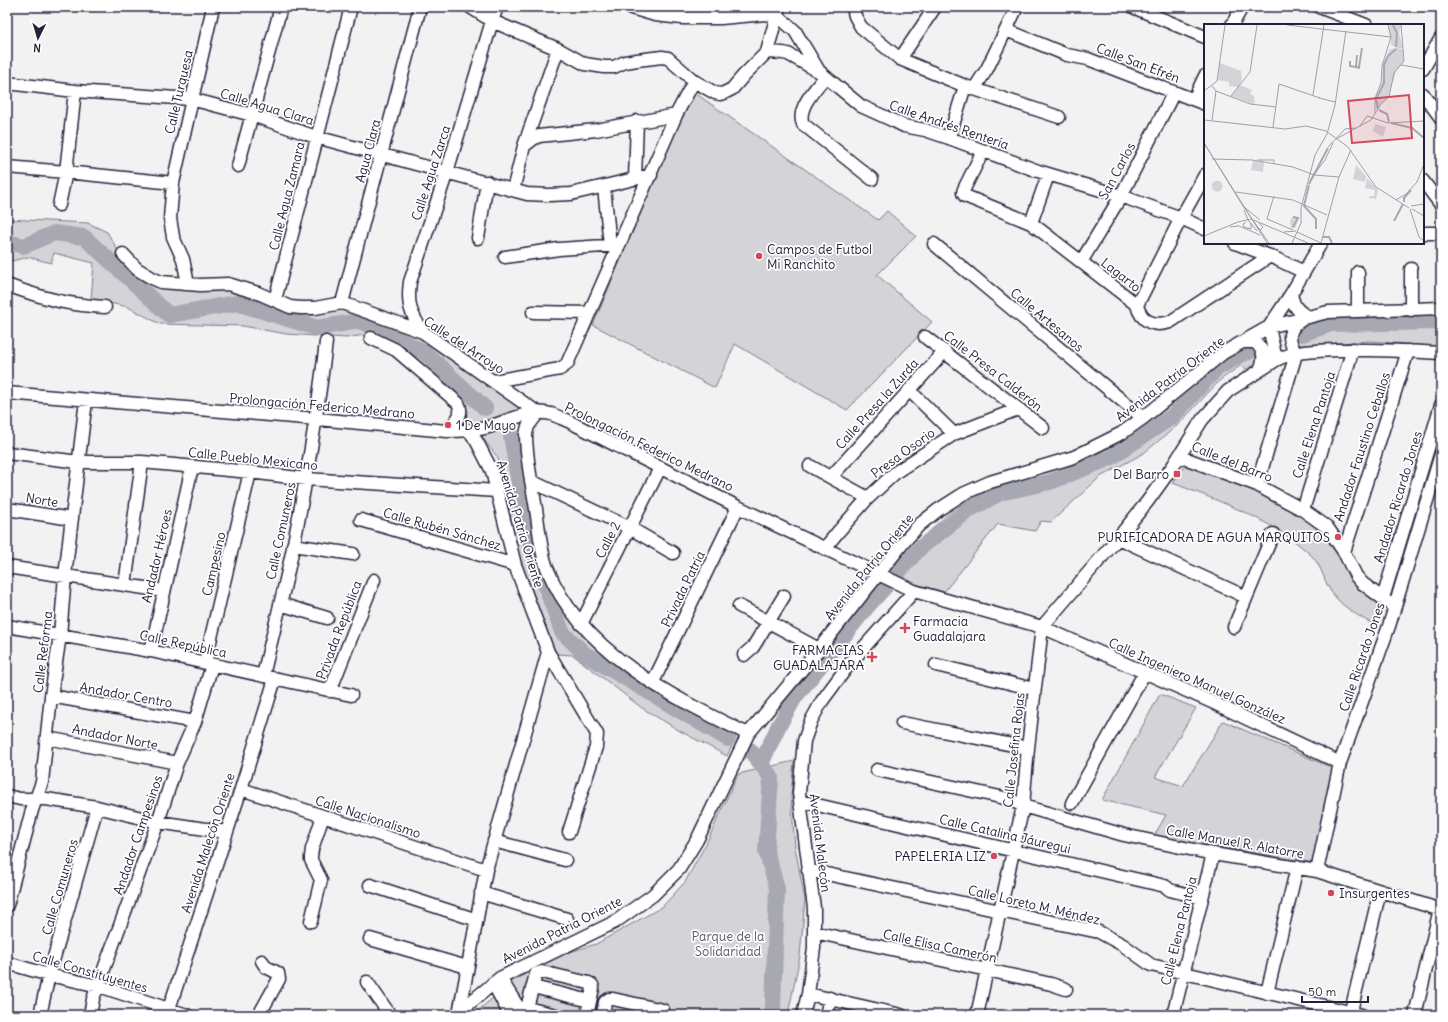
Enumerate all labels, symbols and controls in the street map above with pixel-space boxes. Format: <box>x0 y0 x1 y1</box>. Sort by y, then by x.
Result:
north arrow <box>18 18 58 58</box>
inset map <box>1204 24 1424 244</box>
street label: Calle San Efrén <box>1094 39 1183 87</box>
text: N <box>33 41 42 55</box>
street label: Calle Turquesa <box>161 48 197 136</box>
street label: Calle Agua Clara <box>218 85 316 129</box>
street label: Calle Andrés Rentería <box>887 97 1011 153</box>
street label: Agua Clara <box>351 117 385 185</box>
street label: Calle Agua Zarca <box>408 123 454 223</box>
street label: San Carlos <box>1095 139 1139 203</box>
street label: Calle Agua Zamara <box>265 140 309 252</box>
place label: Campos de Futbol Mi Ranchito <box>767 241 872 273</box>
marker: Campos de Futbol Mi Ranchito <box>754 251 764 261</box>
street label: Lagarto <box>1098 254 1144 296</box>
street label: Calle Artesanos <box>1007 284 1087 356</box>
street label: Calle del Arroyo <box>420 312 508 378</box>
street label: Calle Presa Calderón <box>940 327 1046 415</box>
street label: Avenida Patria Oriente <box>1112 332 1228 426</box>
street label: Calle Presa la Zurda <box>832 355 922 453</box>
street label: Calle Elena Pantoja <box>1289 369 1339 481</box>
street label: Andador Faustino Ceballos <box>1330 370 1394 524</box>
street label: Prolongación Federico Medrano <box>229 389 415 423</box>
street label: Prolongación Federico Medrano <box>562 399 736 495</box>
place label: 1 De Mayo <box>456 417 516 434</box>
marker: 1 De Mayo <box>443 420 453 430</box>
street label: Presa Osorio <box>868 424 938 482</box>
street label: Andador Ricardo Jones <box>1370 429 1426 565</box>
street label: Calle del Barro <box>1189 438 1275 486</box>
street label: Calle Pueblo Mexicano <box>187 444 319 474</box>
street label: Avenida Patria Oriente <box>493 458 547 590</box>
place label: Del Barro <box>1113 466 1169 483</box>
marker: Del Barro <box>1172 469 1182 479</box>
street label: Calle Comuneros <box>262 481 300 581</box>
street label: Norte <box>25 489 59 511</box>
street label: Calle Rubén Sánchez <box>381 504 503 554</box>
street label: Andador Héroes <box>138 507 176 605</box>
street label: Avenida Patria Oriente <box>821 510 917 624</box>
street label: Calle 2 <box>592 519 624 561</box>
place label: PURIFICADORA DE AGUA MARQUITOS <box>1098 529 1330 546</box>
street label: Campesino <box>198 530 230 598</box>
marker: PURIFICADORA DE AGUA MARQUITOS <box>1333 532 1343 542</box>
street label: Privada Patria <box>657 548 709 630</box>
street label: Privada República <box>312 578 366 682</box>
street label: Calle Ricardo Jones <box>1335 600 1389 714</box>
street label: Calle Reforma <box>30 610 56 694</box>
place label: Farmacia Guadalajara <box>913 613 986 645</box>
marker: Farmacia Guadalajara <box>900 623 910 633</box>
street label: Calle República <box>138 626 228 662</box>
street label: Calle Ingeniero Manuel González <box>1106 634 1288 728</box>
place label: FARMACIAS GUADALAJARA <box>773 642 864 674</box>
marker: FARMACIAS GUADALAJARA <box>867 652 877 662</box>
street label: Andador Centro <box>78 678 174 712</box>
street label: Calle Josefina Rojas <box>1000 692 1028 808</box>
street label: Andador Norte <box>71 720 159 754</box>
street label: Avenida Malecón Oriente <box>177 771 239 915</box>
street label: Andador Campesinos <box>110 773 166 897</box>
street label: Calle Nacionalismo <box>313 792 423 842</box>
street label: Avenida Malecón <box>806 793 835 894</box>
street label: Calle Catalina Jáuregui <box>938 811 1073 857</box>
street label: Calle Manuel R. Alatorre <box>1165 822 1305 862</box>
street label: Calle Comuneros <box>38 837 82 937</box>
place label: PAPELERIA LIZ <box>895 848 986 865</box>
marker: PAPELERIA LIZ <box>989 851 999 861</box>
street label: Calle Elena Pantoja <box>1157 875 1201 987</box>
street label: Calle Loreto M. Méndez <box>966 882 1102 928</box>
place label: Insurgentes <box>1339 885 1410 902</box>
marker: Insurgentes <box>1326 888 1336 898</box>
street label: Avenida Patria Oriente <box>499 892 625 968</box>
street label: Calle Elisa Camerón <box>882 926 999 966</box>
park label: Parque de la Solidaridad <box>692 928 764 960</box>
street label: Calle Constituyentes <box>30 947 150 997</box>
scale bar <box>1302 978 1368 1004</box>
text: 50 m <box>1308 984 1337 999</box>

